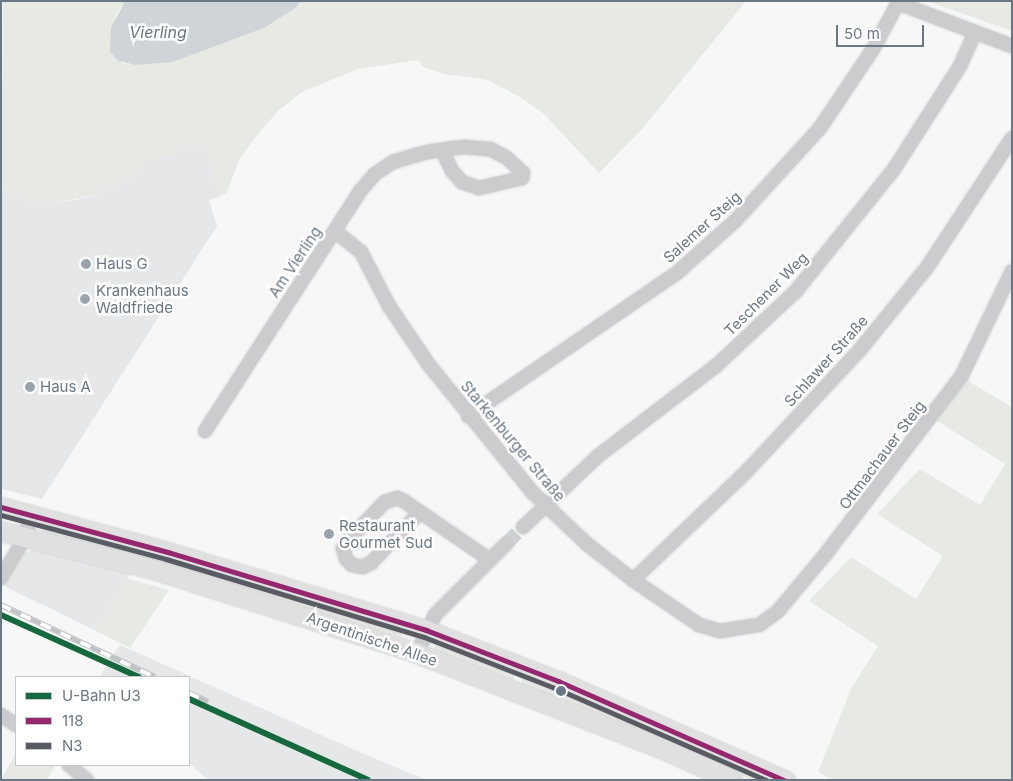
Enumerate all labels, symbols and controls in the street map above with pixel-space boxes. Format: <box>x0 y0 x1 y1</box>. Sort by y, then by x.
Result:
scale bar <box>838 15 926 47</box>
water label: Vierling <box>129 22 187 42</box>
text: 50 m <box>844 24 880 43</box>
street label: Salemer Steig <box>660 187 744 267</box>
street label: Am Vierling <box>265 223 325 301</box>
street label: Teschener Weg <box>720 248 812 340</box>
place label: Haus G <box>96 255 148 273</box>
marker: Haus G <box>80 258 92 270</box>
place label: Krankenhaus Waldfriede <box>96 281 189 316</box>
marker: Krankenhaus Waldfriede <box>78 292 92 306</box>
street label: Schlawer Straße <box>780 312 872 410</box>
street label: Starkenburger Straße <box>457 377 569 505</box>
place label: Haus A <box>40 378 91 396</box>
marker: Haus A <box>24 381 36 393</box>
street label: Ottmachauer Steig <box>835 397 929 513</box>
place label: Restaurant Gourmet Sud <box>339 516 433 551</box>
marker: Restaurant Gourmet Sud <box>323 528 335 540</box>
street label: Argentinische Allee <box>304 608 440 670</box>
legend <box>15 676 190 766</box>
text: U-Bahn U3 <box>62 686 141 705</box>
unlabelled marker <box>556 686 566 696</box>
text: 118 <box>62 711 83 730</box>
text: N3 <box>62 736 83 755</box>

